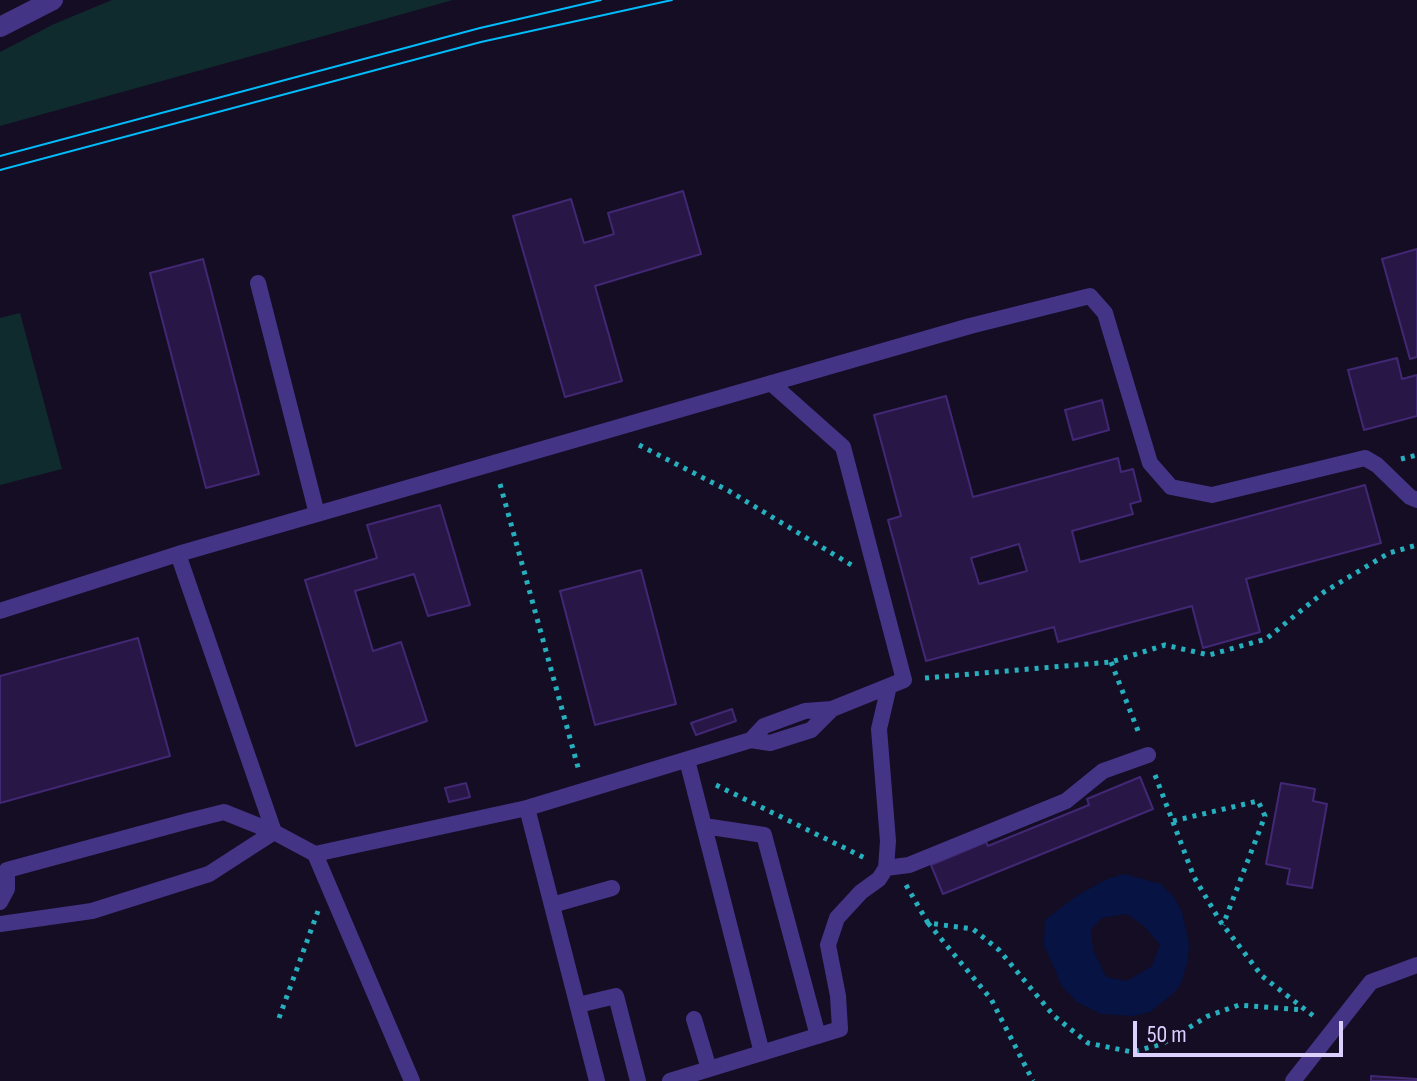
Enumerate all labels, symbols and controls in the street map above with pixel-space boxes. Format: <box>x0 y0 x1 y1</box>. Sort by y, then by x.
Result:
scale bar <box>1137 1005 1347 1055</box>
text: 50 m <box>1147 1020 1187 1049</box>

